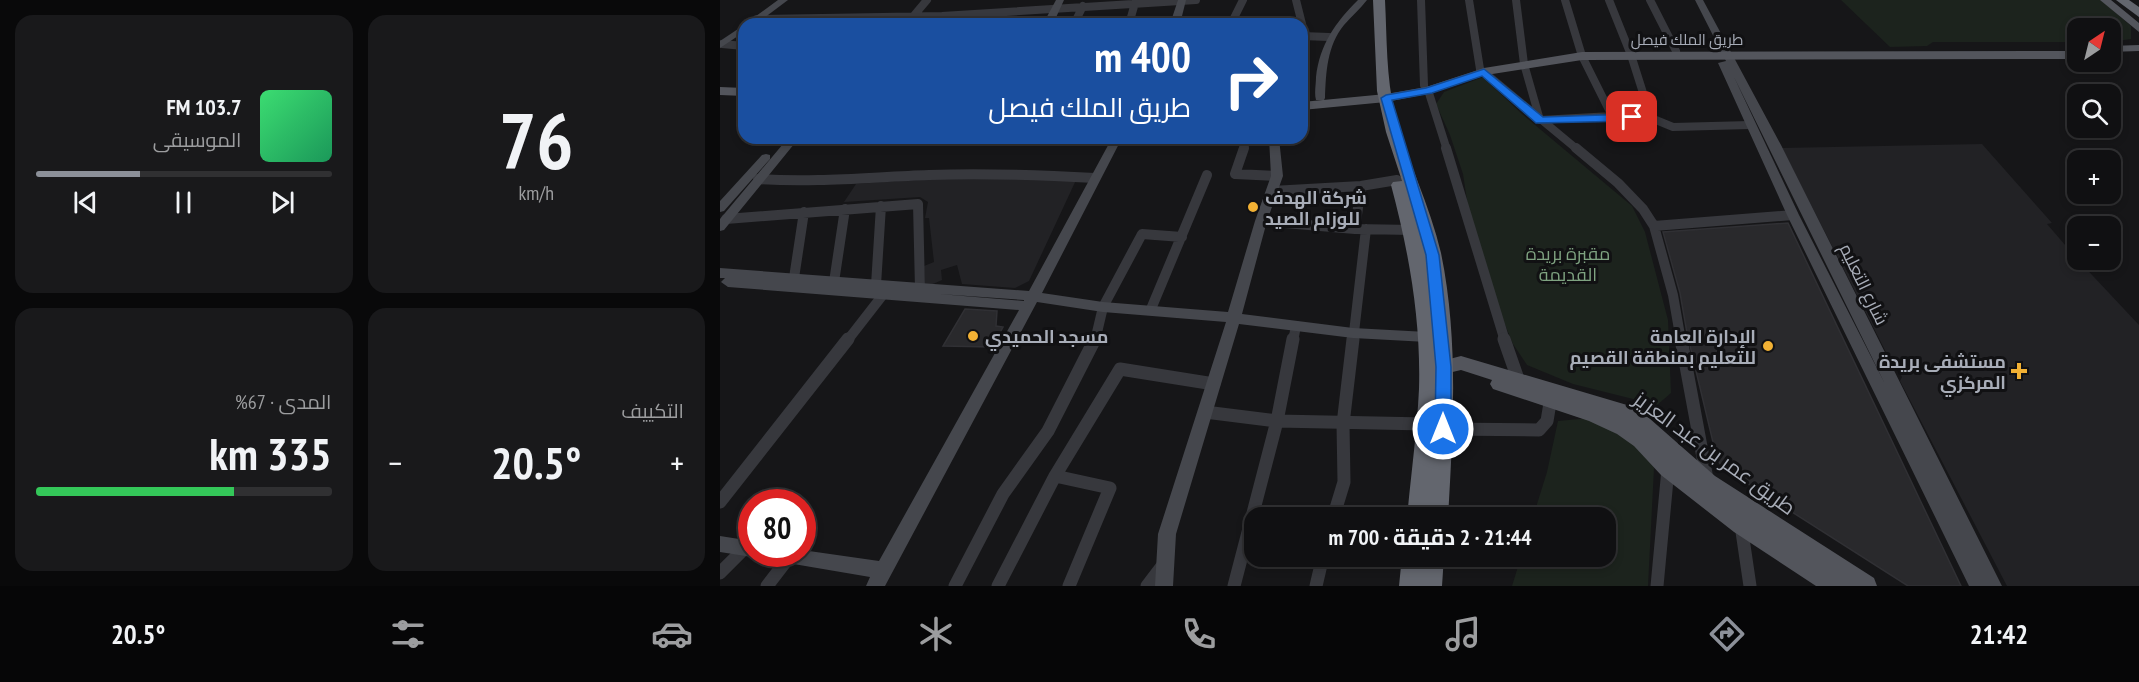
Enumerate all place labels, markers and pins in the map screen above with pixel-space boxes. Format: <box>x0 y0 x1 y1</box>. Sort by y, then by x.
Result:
pin <box>1606 91 1657 142</box>
place label: شركة الهدف للوزام الصيد <box>1265 186 1367 231</box>
marker: شركة الهدف للوزام الصيد <box>1246 200 1260 214</box>
place label: مسجد الحميدي <box>985 325 1108 351</box>
place label: الإدارة العامة للتعليم بمنطقة القصيم <box>1569 325 1756 370</box>
marker: مسجد الحميدي <box>966 329 980 343</box>
marker: الإدارة العامة للتعليم بمنطقة القصيم <box>1761 339 1775 353</box>
place label: مستشفى بريدة المركزي <box>1879 350 2006 397</box>
marker: مستشفى بريدة المركزي <box>2010 362 2028 380</box>

